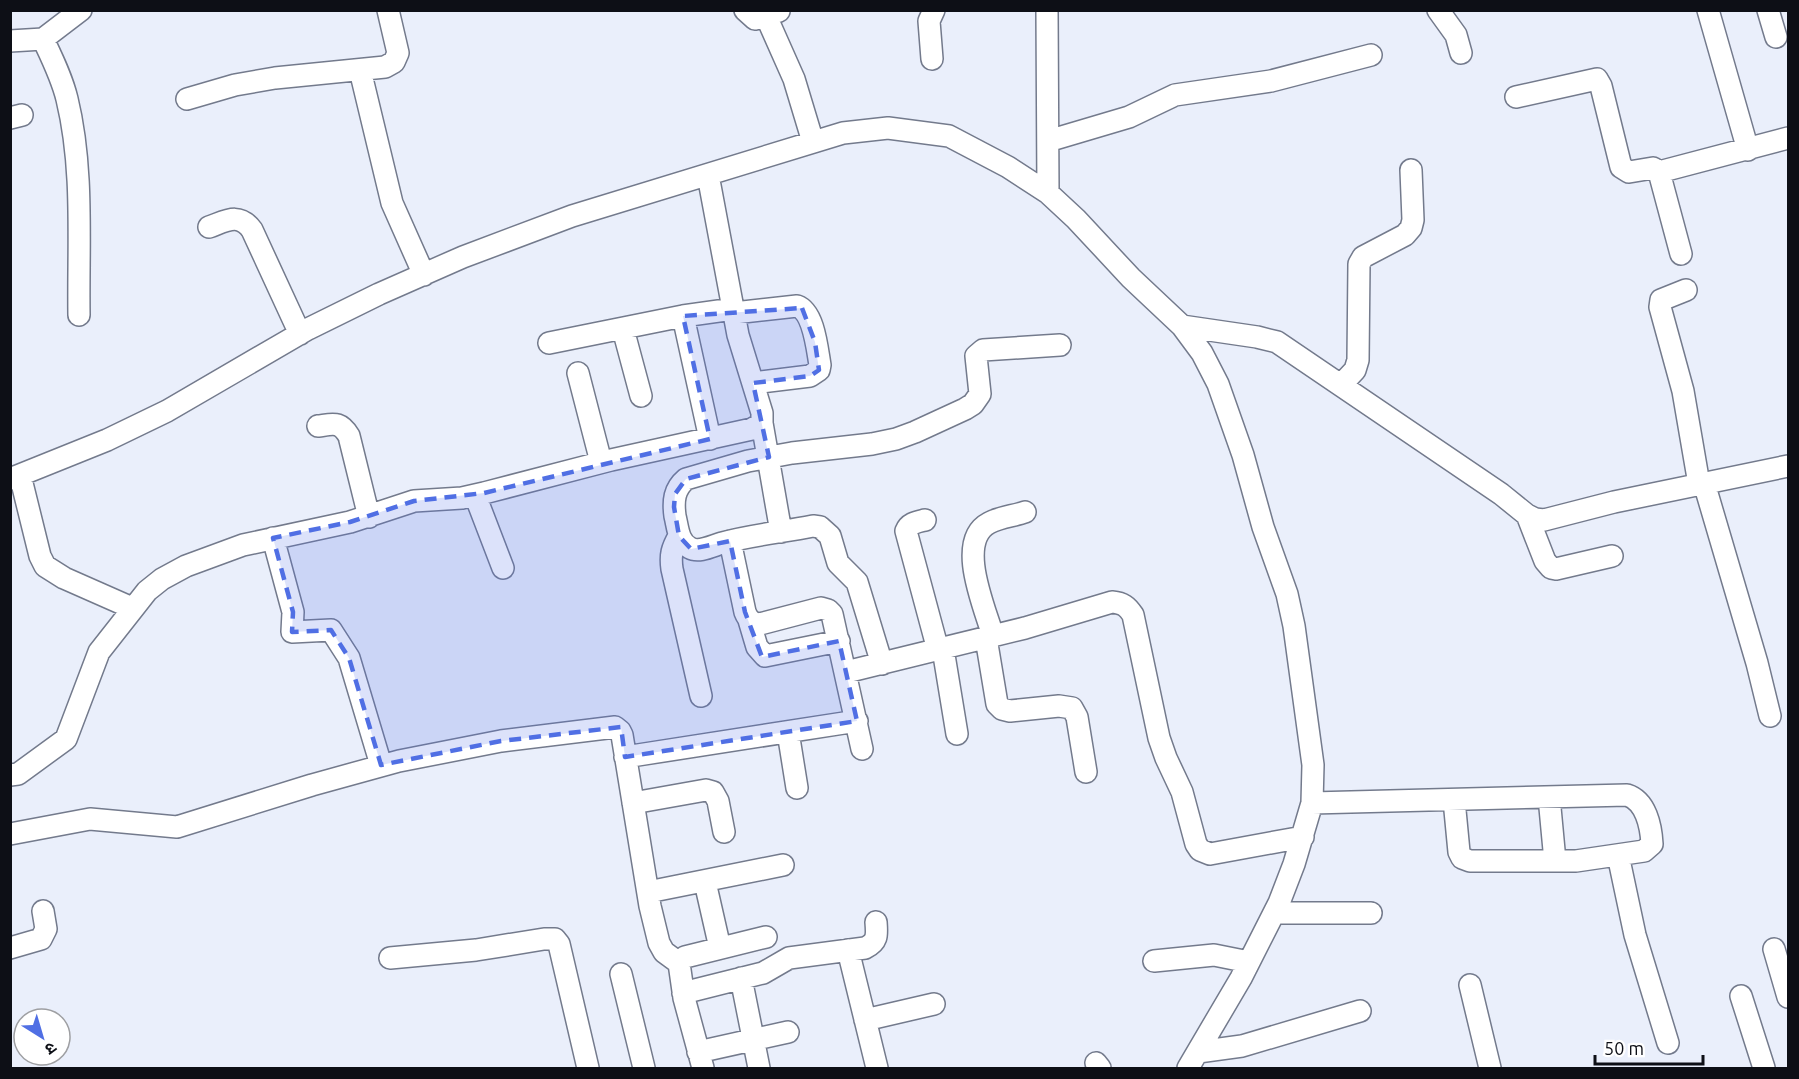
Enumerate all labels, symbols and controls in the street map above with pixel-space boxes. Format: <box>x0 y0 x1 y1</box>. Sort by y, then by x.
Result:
north arrow <box>12 1007 72 1067</box>
scale bar <box>1595 1028 1703 1066</box>
text: 50 m <box>1604 1038 1644 1058</box>
text: उ <box>41 1039 60 1059</box>

